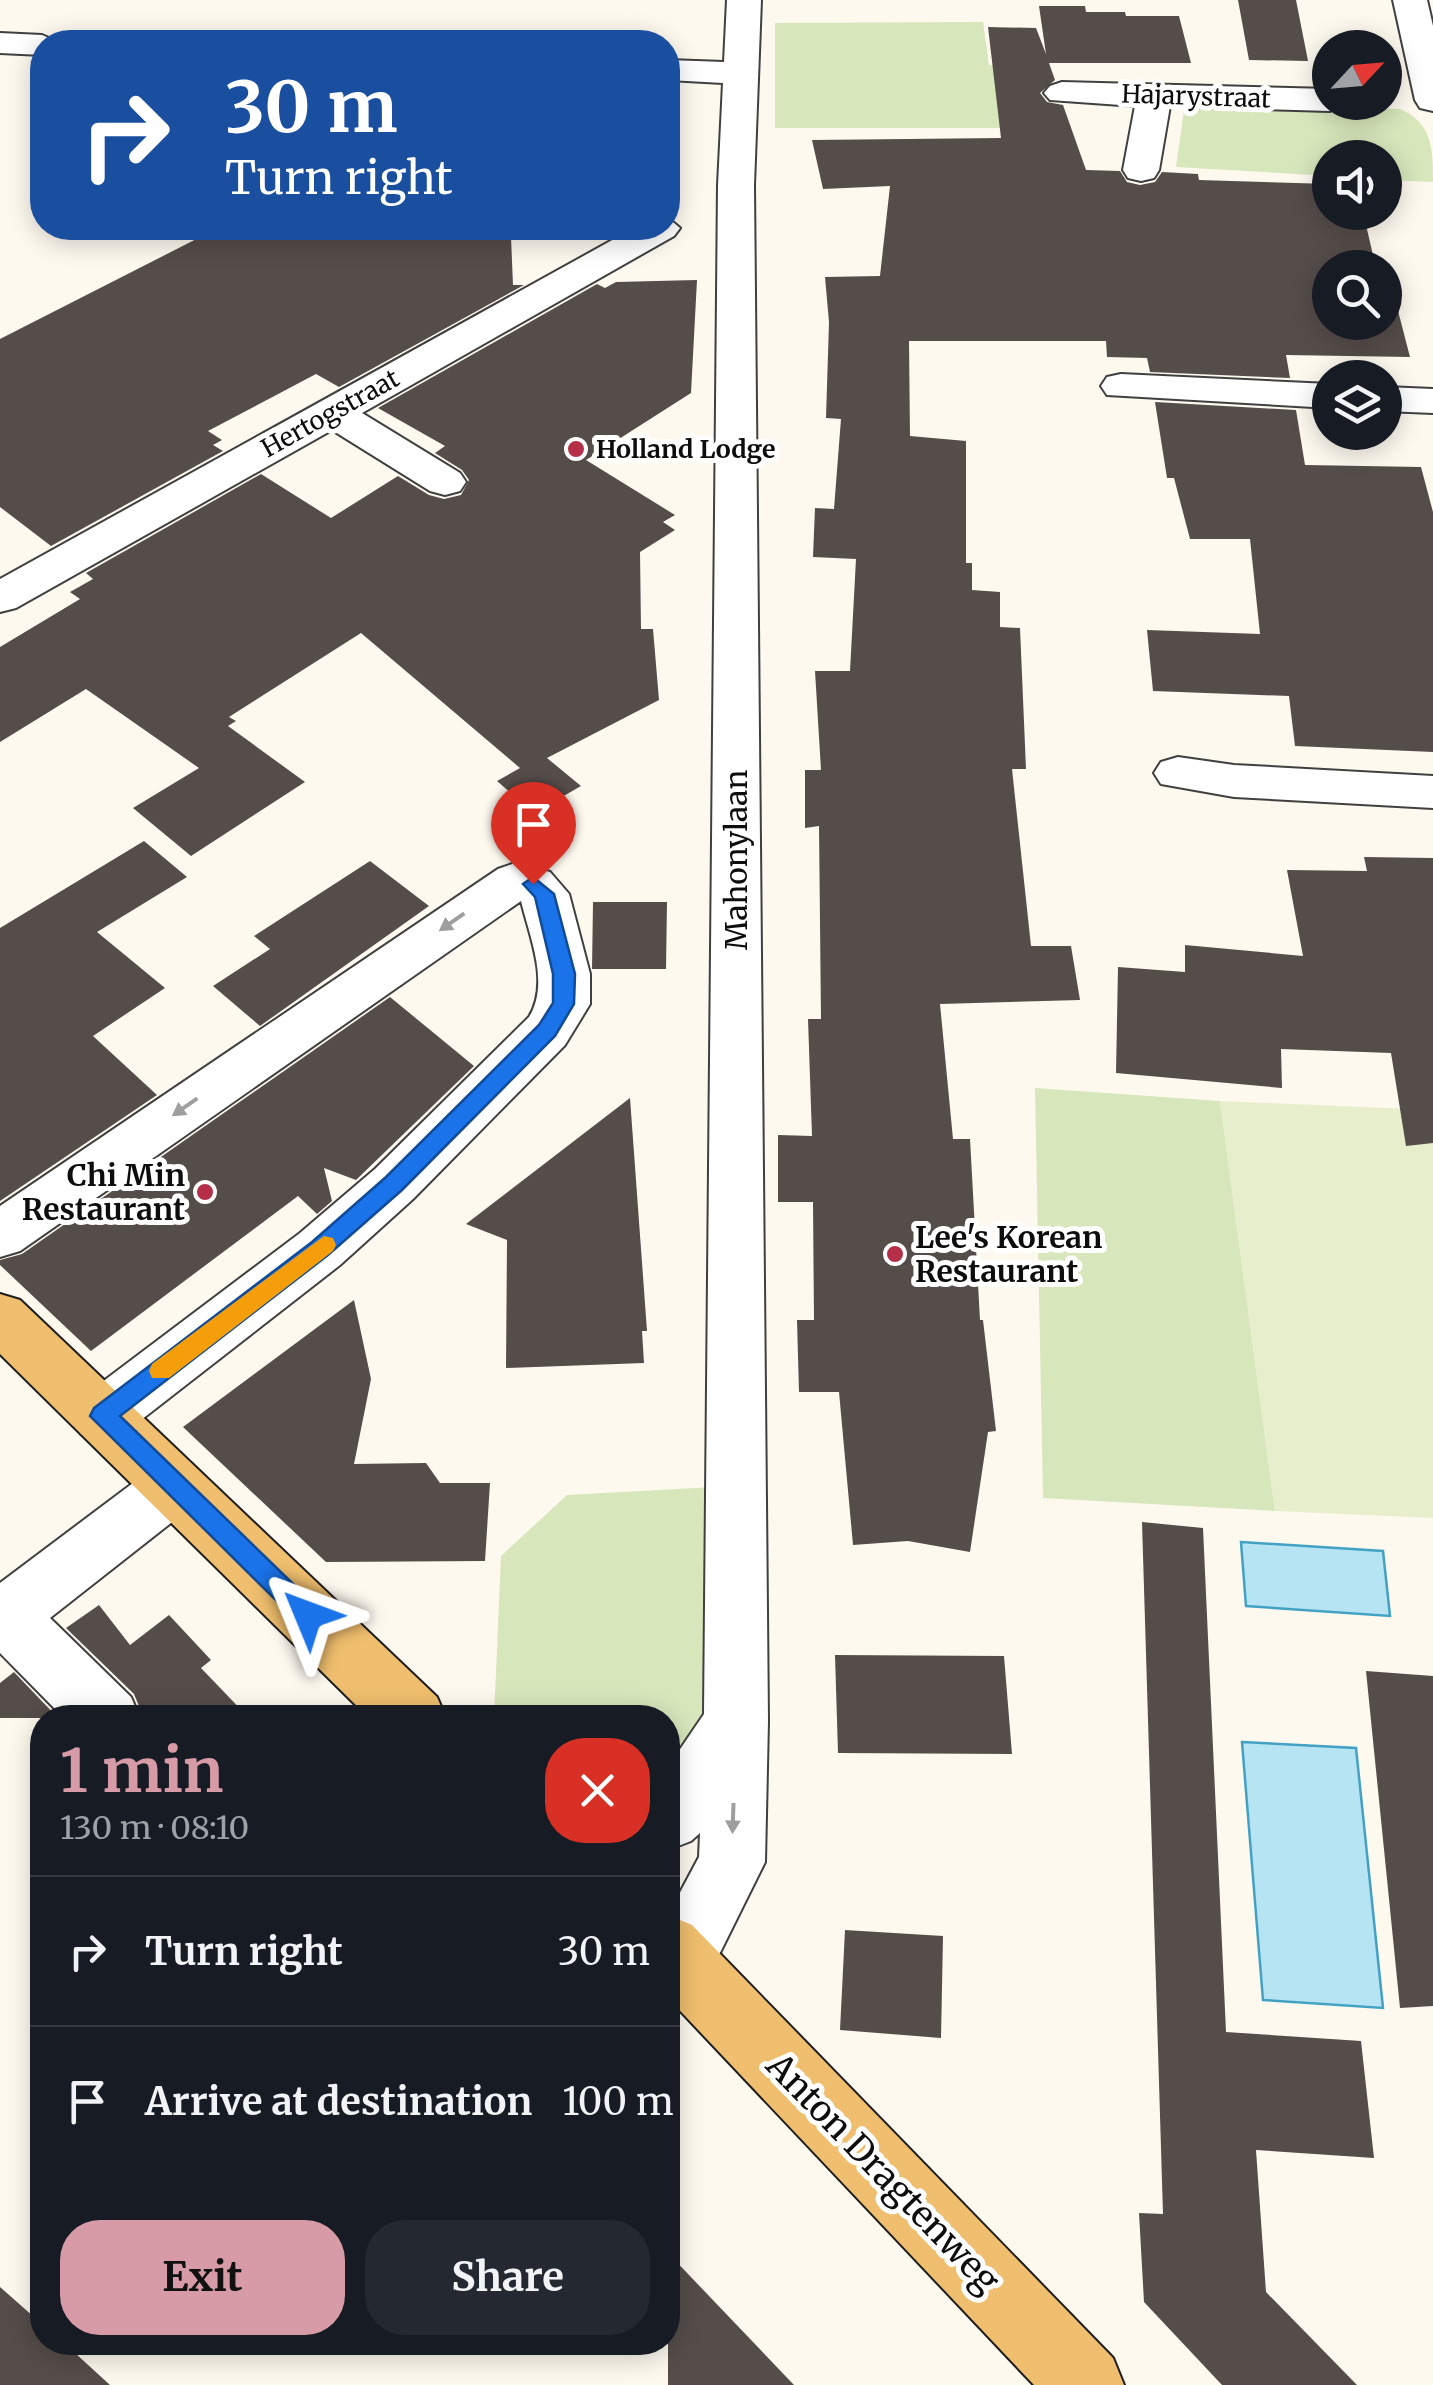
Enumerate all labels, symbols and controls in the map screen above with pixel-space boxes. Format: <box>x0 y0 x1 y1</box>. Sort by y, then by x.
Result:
north arrow <box>1312 30 1402 120</box>
map controls <box>1312 30 1402 450</box>
text: 30 m <box>225 63 398 151</box>
icon: right <box>60 70 190 200</box>
street label: Hajarystraat <box>1121 77 1272 115</box>
button: sound <box>1312 140 1402 230</box>
text: Turn right <box>225 150 453 206</box>
button: search <box>1312 250 1402 340</box>
button: layers <box>1312 360 1402 450</box>
street label: Hertogstraat <box>255 362 405 464</box>
place label: Holland Lodge <box>596 433 775 465</box>
marker: Holland Lodge <box>565 438 587 460</box>
street label: Mahonylaan <box>717 770 755 950</box>
pin <box>491 782 576 885</box>
icon: arrive <box>506 797 561 852</box>
one-way arrow <box>439 912 466 931</box>
one-way arrow <box>172 1097 199 1116</box>
place label: Chi Min Restaurant <box>22 1156 185 1228</box>
marker: Chi Min Restaurant <box>194 1181 216 1203</box>
place label: Lee's Korean Restaurant <box>915 1218 1102 1290</box>
marker: Lee's Korean Restaurant <box>884 1243 906 1265</box>
position arrow <box>256 1563 360 1667</box>
text: 1 min <box>60 1733 223 1808</box>
button: close <box>545 1738 650 1843</box>
one-way arrow <box>725 1802 741 1834</box>
text: 130 m · 08:10 <box>60 1808 249 1848</box>
icon: right <box>60 1924 115 1979</box>
text: Turn right <box>145 1928 343 1975</box>
text: 30 m <box>557 1928 650 1975</box>
street label: Anton Dragtenweg <box>756 2043 1009 2302</box>
icon: arrive <box>60 2074 115 2129</box>
text: Arrive at destination <box>145 2078 532 2125</box>
text: 100 m <box>562 2078 674 2125</box>
button: Exit <box>60 2220 345 2335</box>
button: Share <box>365 2220 650 2335</box>

